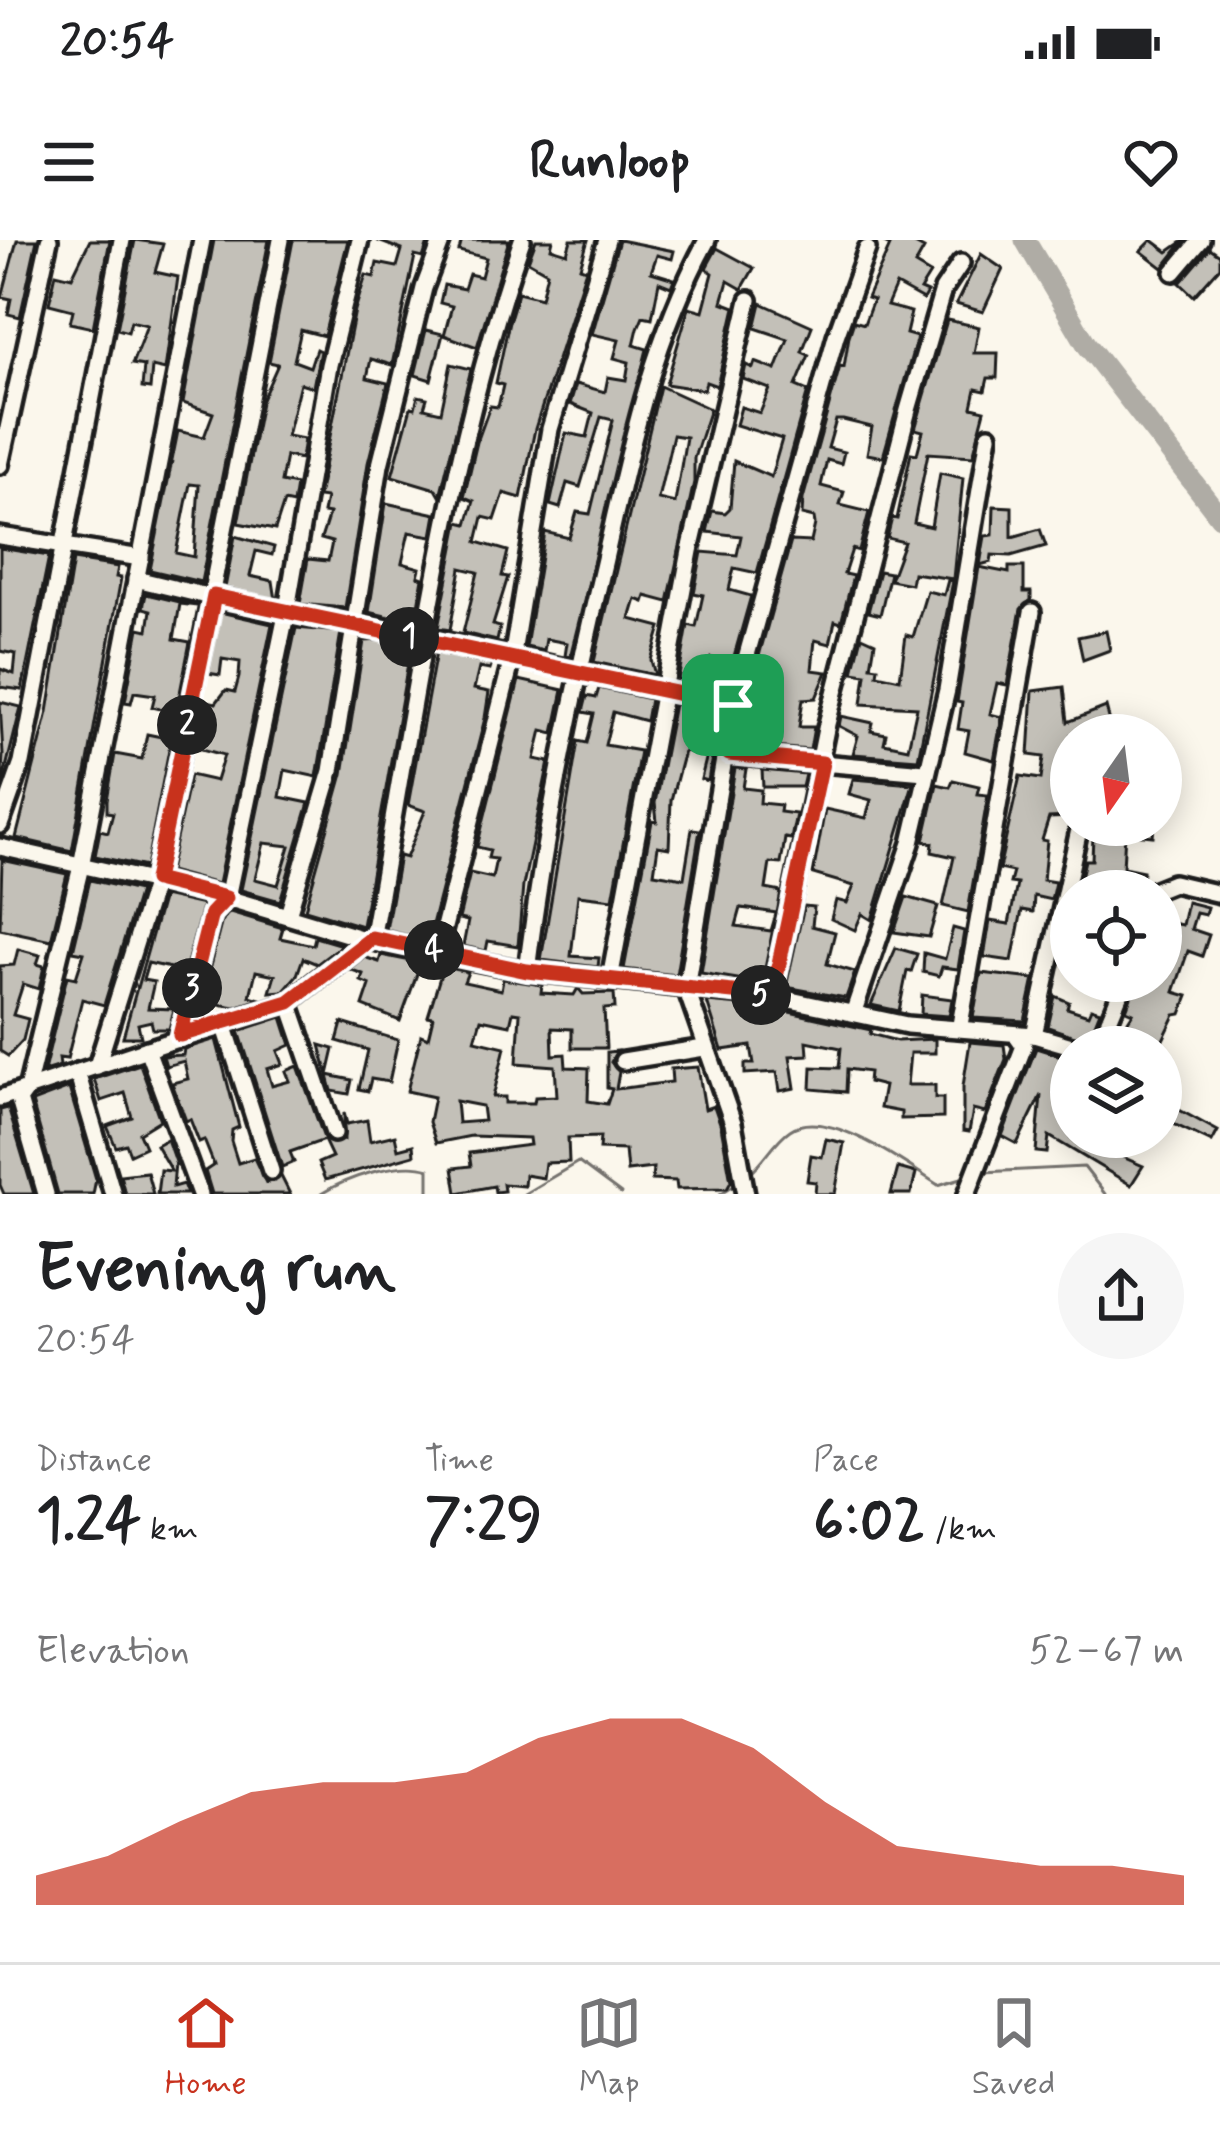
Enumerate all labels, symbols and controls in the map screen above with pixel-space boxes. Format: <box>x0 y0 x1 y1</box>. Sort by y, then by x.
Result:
text: 20:54 <box>60 13 174 72</box>
text: Runloop <box>529 127 691 198</box>
icon: menu <box>36 129 102 195</box>
icon: heart <box>1118 129 1184 195</box>
pin: 1 <box>379 607 439 667</box>
text: 1 <box>402 615 416 659</box>
pin <box>682 654 784 756</box>
icon: arrive <box>700 672 766 738</box>
pin: 2 <box>157 695 217 755</box>
text: 2 <box>179 703 195 747</box>
north arrow <box>1050 714 1182 846</box>
map controls <box>1050 714 1182 1158</box>
button: locate <box>1050 870 1182 1002</box>
pin: 4 <box>404 920 464 980</box>
text: 4 <box>424 928 444 972</box>
pin: 3 <box>162 958 222 1018</box>
pin: 5 <box>731 965 791 1025</box>
text: 3 <box>185 966 199 1010</box>
text: 5 <box>751 973 771 1017</box>
button: layers <box>1050 1026 1182 1158</box>
text: Evening run <box>36 1228 396 1314</box>
button: share <box>1058 1233 1184 1359</box>
text: 20:54 <box>36 1316 135 1367</box>
text: Distance <box>36 1439 152 1483</box>
text: Time <box>425 1439 494 1483</box>
text: Pace <box>813 1439 879 1483</box>
text: 1.24 <box>36 1483 141 1562</box>
text: 7:29 <box>425 1483 542 1562</box>
text: 6:02 <box>813 1483 925 1562</box>
text: km <box>141 1508 198 1552</box>
text: /km <box>925 1508 997 1552</box>
text: Elevation <box>36 1626 190 1677</box>
text: 52–67 m <box>1029 1626 1184 1677</box>
tab: Home <box>165 1990 247 2106</box>
tab: Map <box>576 1990 642 2106</box>
tab: Saved <box>972 1990 1055 2106</box>

